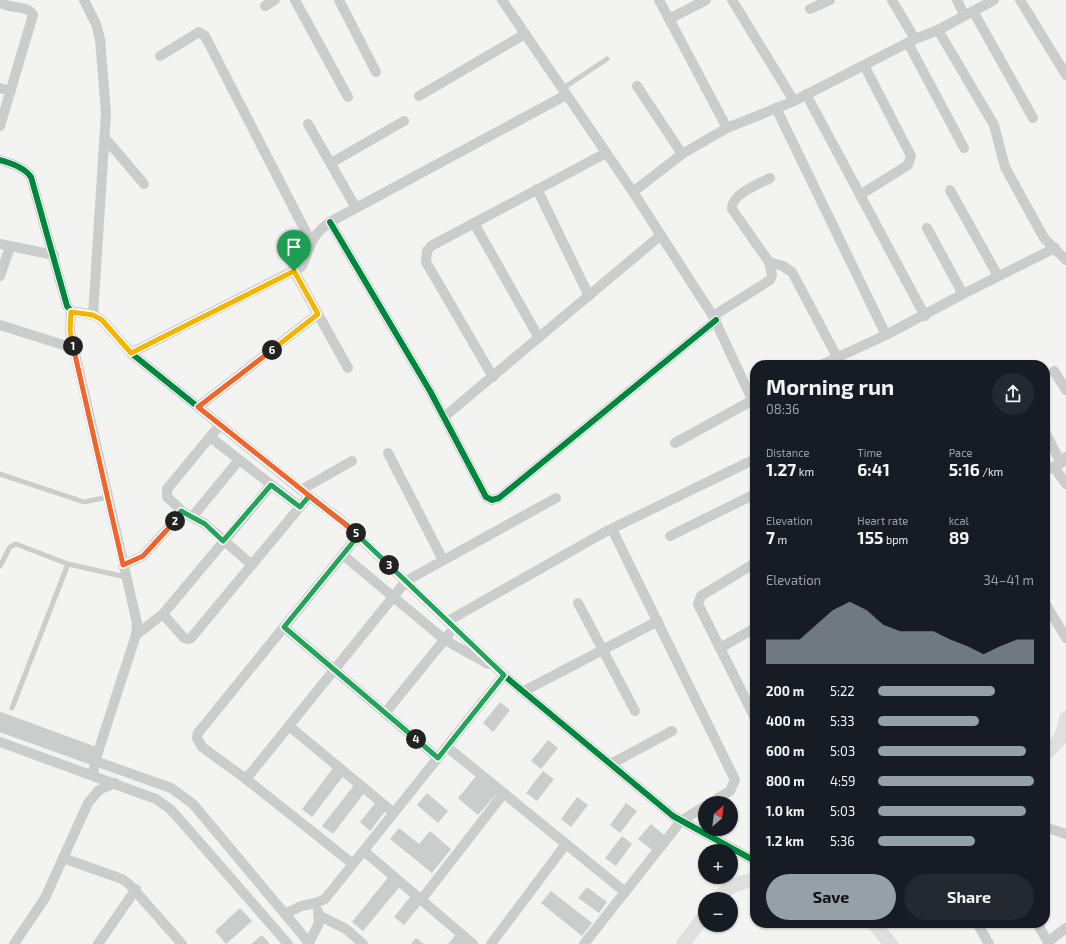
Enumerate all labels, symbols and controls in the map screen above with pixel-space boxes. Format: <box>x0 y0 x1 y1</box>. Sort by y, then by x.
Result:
pin <box>277 230 311 271</box>
icon: arrive <box>283 236 305 258</box>
pin: 1 <box>63 336 83 356</box>
text: 1 <box>71 339 75 352</box>
pin: 6 <box>262 340 282 360</box>
text: 6 <box>269 343 275 356</box>
text: Morning run <box>766 373 894 399</box>
button: share <box>992 373 1034 415</box>
text: 08:36 <box>766 401 799 417</box>
text: Distance <box>766 446 809 459</box>
text: Time <box>857 446 882 459</box>
text: Pace <box>949 446 972 459</box>
text: 1.27 <box>766 459 796 479</box>
text: 6:41 <box>857 459 890 479</box>
text: 5:16 <box>949 459 980 479</box>
text: km <box>796 465 814 478</box>
text: /km <box>980 465 1003 478</box>
pin: 2 <box>165 511 185 531</box>
text: 2 <box>172 514 178 527</box>
text: Elevation <box>766 514 813 527</box>
text: Heart rate <box>857 514 908 527</box>
text: kcal <box>949 514 969 527</box>
pin: 5 <box>346 523 366 543</box>
text: 5 <box>353 526 359 539</box>
text: 7 <box>766 527 775 547</box>
text: 155 <box>857 527 883 547</box>
text: 89 <box>949 527 969 547</box>
text: m <box>775 533 787 546</box>
text: bpm <box>883 533 908 546</box>
pin: 3 <box>379 555 399 575</box>
text: 3 <box>386 558 392 571</box>
text: Elevation <box>766 572 821 588</box>
text: 34–41 m <box>984 572 1034 588</box>
text: 200 m <box>766 683 804 699</box>
text: 5:22 <box>830 683 855 699</box>
text: 400 m <box>766 713 805 729</box>
text: 5:33 <box>830 713 855 729</box>
pin: 4 <box>406 729 426 749</box>
text: 4 <box>412 732 420 745</box>
text: 600 m <box>766 743 804 759</box>
text: 5:03 <box>830 743 855 759</box>
text: 800 m <box>766 773 805 789</box>
text: 4:59 <box>830 773 855 789</box>
north arrow <box>698 796 738 836</box>
map controls <box>698 796 738 932</box>
text: 1.0 km <box>766 803 805 819</box>
text: 5:03 <box>830 803 855 819</box>
text: 1.2 km <box>766 833 804 849</box>
text: 5:36 <box>830 833 855 849</box>
button: + <box>698 844 738 884</box>
button: Save <box>766 874 896 920</box>
button: Share <box>904 874 1034 920</box>
button: − <box>698 892 738 932</box>

